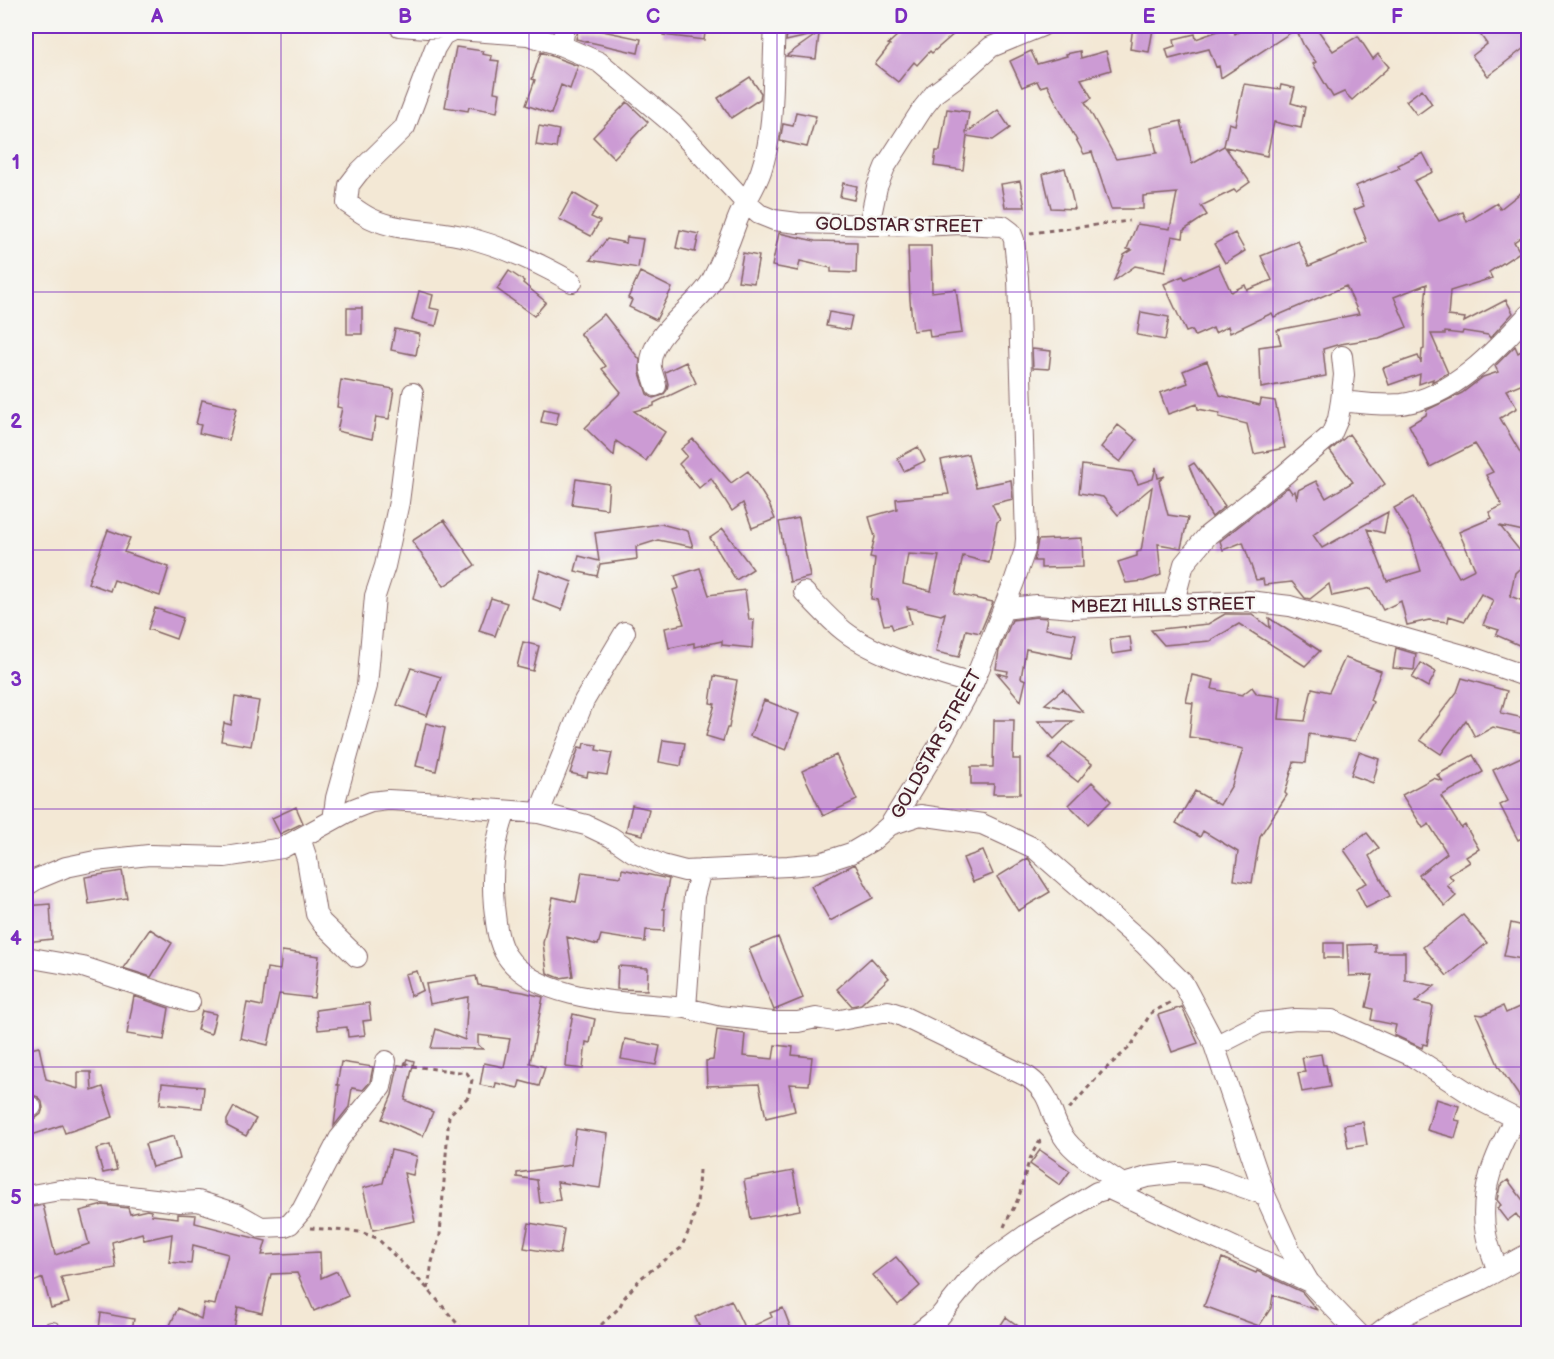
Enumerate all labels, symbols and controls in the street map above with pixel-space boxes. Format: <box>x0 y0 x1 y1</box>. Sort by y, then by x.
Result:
text: A <box>150 5 164 29</box>
text: B <box>398 5 412 29</box>
text: C <box>646 5 660 29</box>
text: D <box>894 5 908 29</box>
text: E <box>1143 5 1156 29</box>
text: F <box>1391 5 1403 29</box>
text: 1 <box>12 151 20 175</box>
street label: GOLDSTAR STREET <box>815 214 983 237</box>
text: 2 <box>10 410 22 434</box>
street label: MBEZI HILLS STREET <box>1070 593 1256 618</box>
street label: GOLDSTAR STREET <box>887 666 986 822</box>
text: 3 <box>10 668 22 692</box>
text: 4 <box>10 927 22 951</box>
text: 5 <box>10 1186 22 1210</box>

